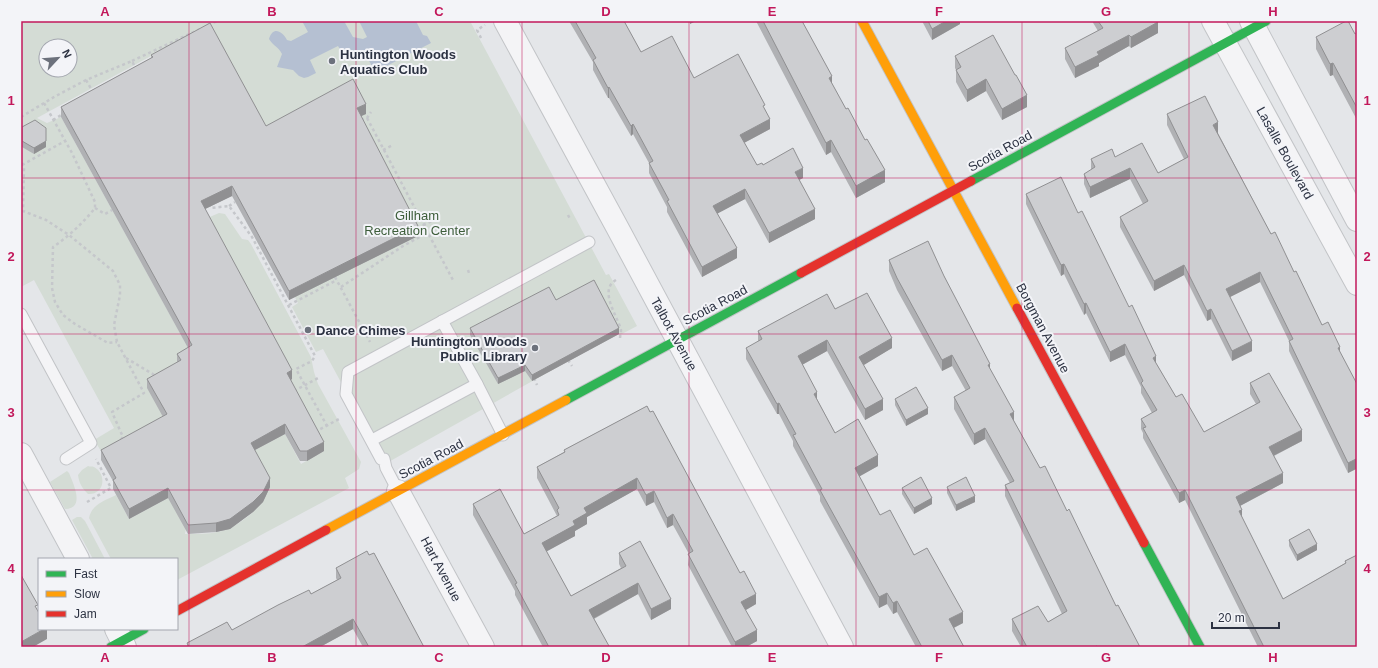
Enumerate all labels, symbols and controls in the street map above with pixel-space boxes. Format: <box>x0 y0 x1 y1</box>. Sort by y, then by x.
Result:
text: A <box>100 4 110 19</box>
text: B <box>267 4 277 19</box>
text: C <box>434 4 444 19</box>
text: D <box>601 4 611 19</box>
text: E <box>768 4 777 19</box>
text: F <box>935 4 943 19</box>
text: G <box>1101 4 1111 19</box>
text: H <box>1268 4 1278 19</box>
north arrow <box>38 38 78 78</box>
text: N <box>60 47 74 60</box>
place label: Huntington Woods Aquatics Club <box>340 47 456 77</box>
marker: Huntington Woods Aquatics Club <box>327 56 337 66</box>
text: 1 <box>7 93 15 108</box>
text: 1 <box>1363 93 1371 108</box>
street label: Lasalle Boulevard <box>1253 104 1317 202</box>
street label: Scotia Road <box>965 127 1035 175</box>
park label: Gillham Recreation Center <box>364 208 470 238</box>
text: 2 <box>7 249 15 264</box>
text: 2 <box>1363 249 1371 264</box>
street label: Borgman Avenue <box>1013 281 1073 375</box>
street label: Scotia Road <box>680 282 750 328</box>
street label: Talbot Avenue <box>648 295 700 373</box>
place label: Dance Chimes <box>316 323 406 338</box>
marker: Dance Chimes <box>303 325 313 335</box>
place label: Huntington Woods Public Library <box>411 334 528 364</box>
marker: Huntington Woods Public Library <box>530 343 540 353</box>
text: 3 <box>7 405 15 420</box>
text: 3 <box>1363 405 1371 420</box>
street label: Scotia Road <box>396 436 466 482</box>
street label: Hart Avenue <box>418 534 464 604</box>
legend <box>38 558 178 630</box>
text: 4 <box>7 561 15 576</box>
text: 4 <box>1363 561 1371 576</box>
text: Fast <box>74 567 98 581</box>
text: Slow <box>74 587 100 601</box>
scale bar <box>1212 604 1279 630</box>
text: Jam <box>74 607 97 621</box>
text: 20 m <box>1218 611 1245 625</box>
text: A <box>100 650 110 665</box>
text: B <box>267 650 277 665</box>
text: C <box>434 650 444 665</box>
text: D <box>601 650 611 665</box>
text: E <box>768 650 777 665</box>
text: F <box>935 650 943 665</box>
text: G <box>1101 650 1111 665</box>
text: H <box>1268 650 1278 665</box>

